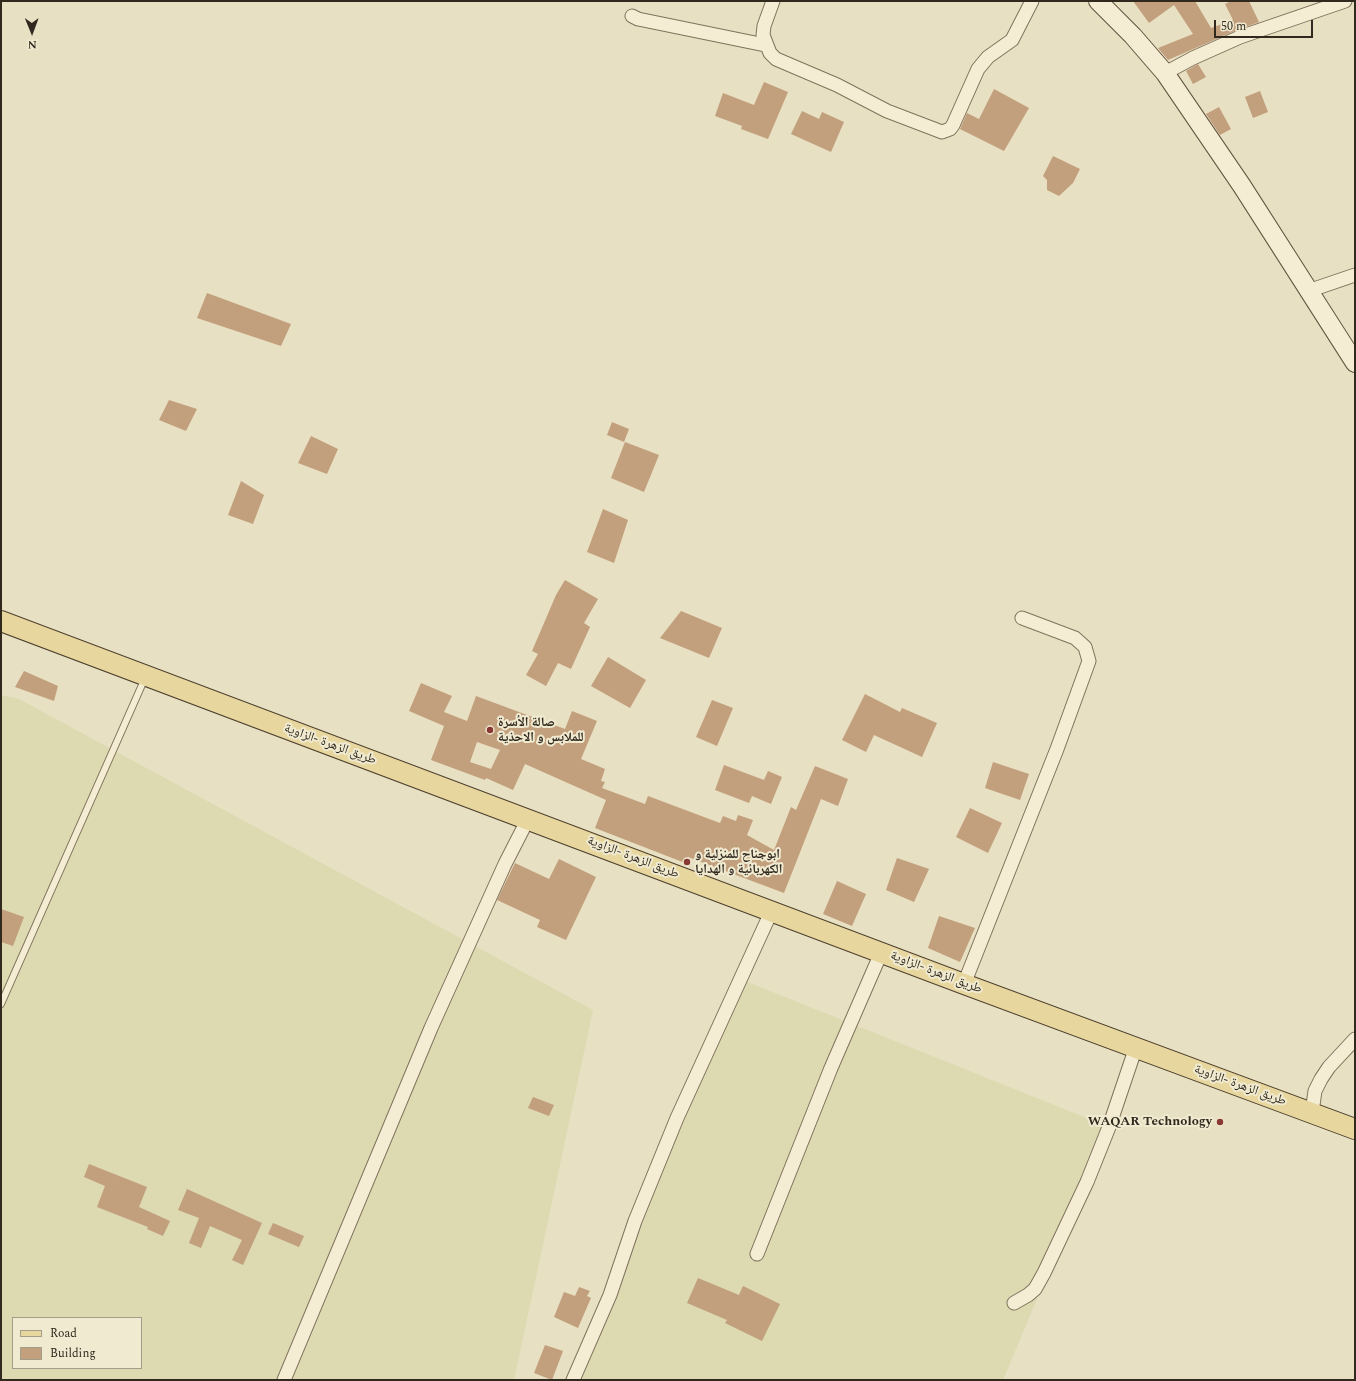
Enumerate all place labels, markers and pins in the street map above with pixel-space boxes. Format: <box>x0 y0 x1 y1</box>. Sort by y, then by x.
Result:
place label: صالة الأسرة للملابس و الاحذية <box>498 715 584 746</box>
marker: صالة الأسرة للملابس و الاحذية <box>485 725 495 735</box>
place label: ابوجناح للمنزلية و الكهربائية و الهدايا <box>695 847 782 878</box>
marker: ابوجناح للمنزلية و الكهربائية و الهدايا <box>682 857 692 867</box>
place label: WAQAR Technology <box>1088 1114 1212 1130</box>
marker: WAQAR Technology <box>1215 1117 1225 1127</box>

